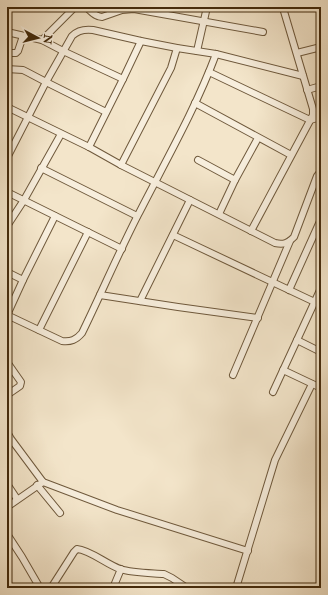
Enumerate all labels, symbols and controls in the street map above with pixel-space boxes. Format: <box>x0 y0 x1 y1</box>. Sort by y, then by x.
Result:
north arrow <box>18 18 58 58</box>
text: N <box>40 32 55 46</box>

